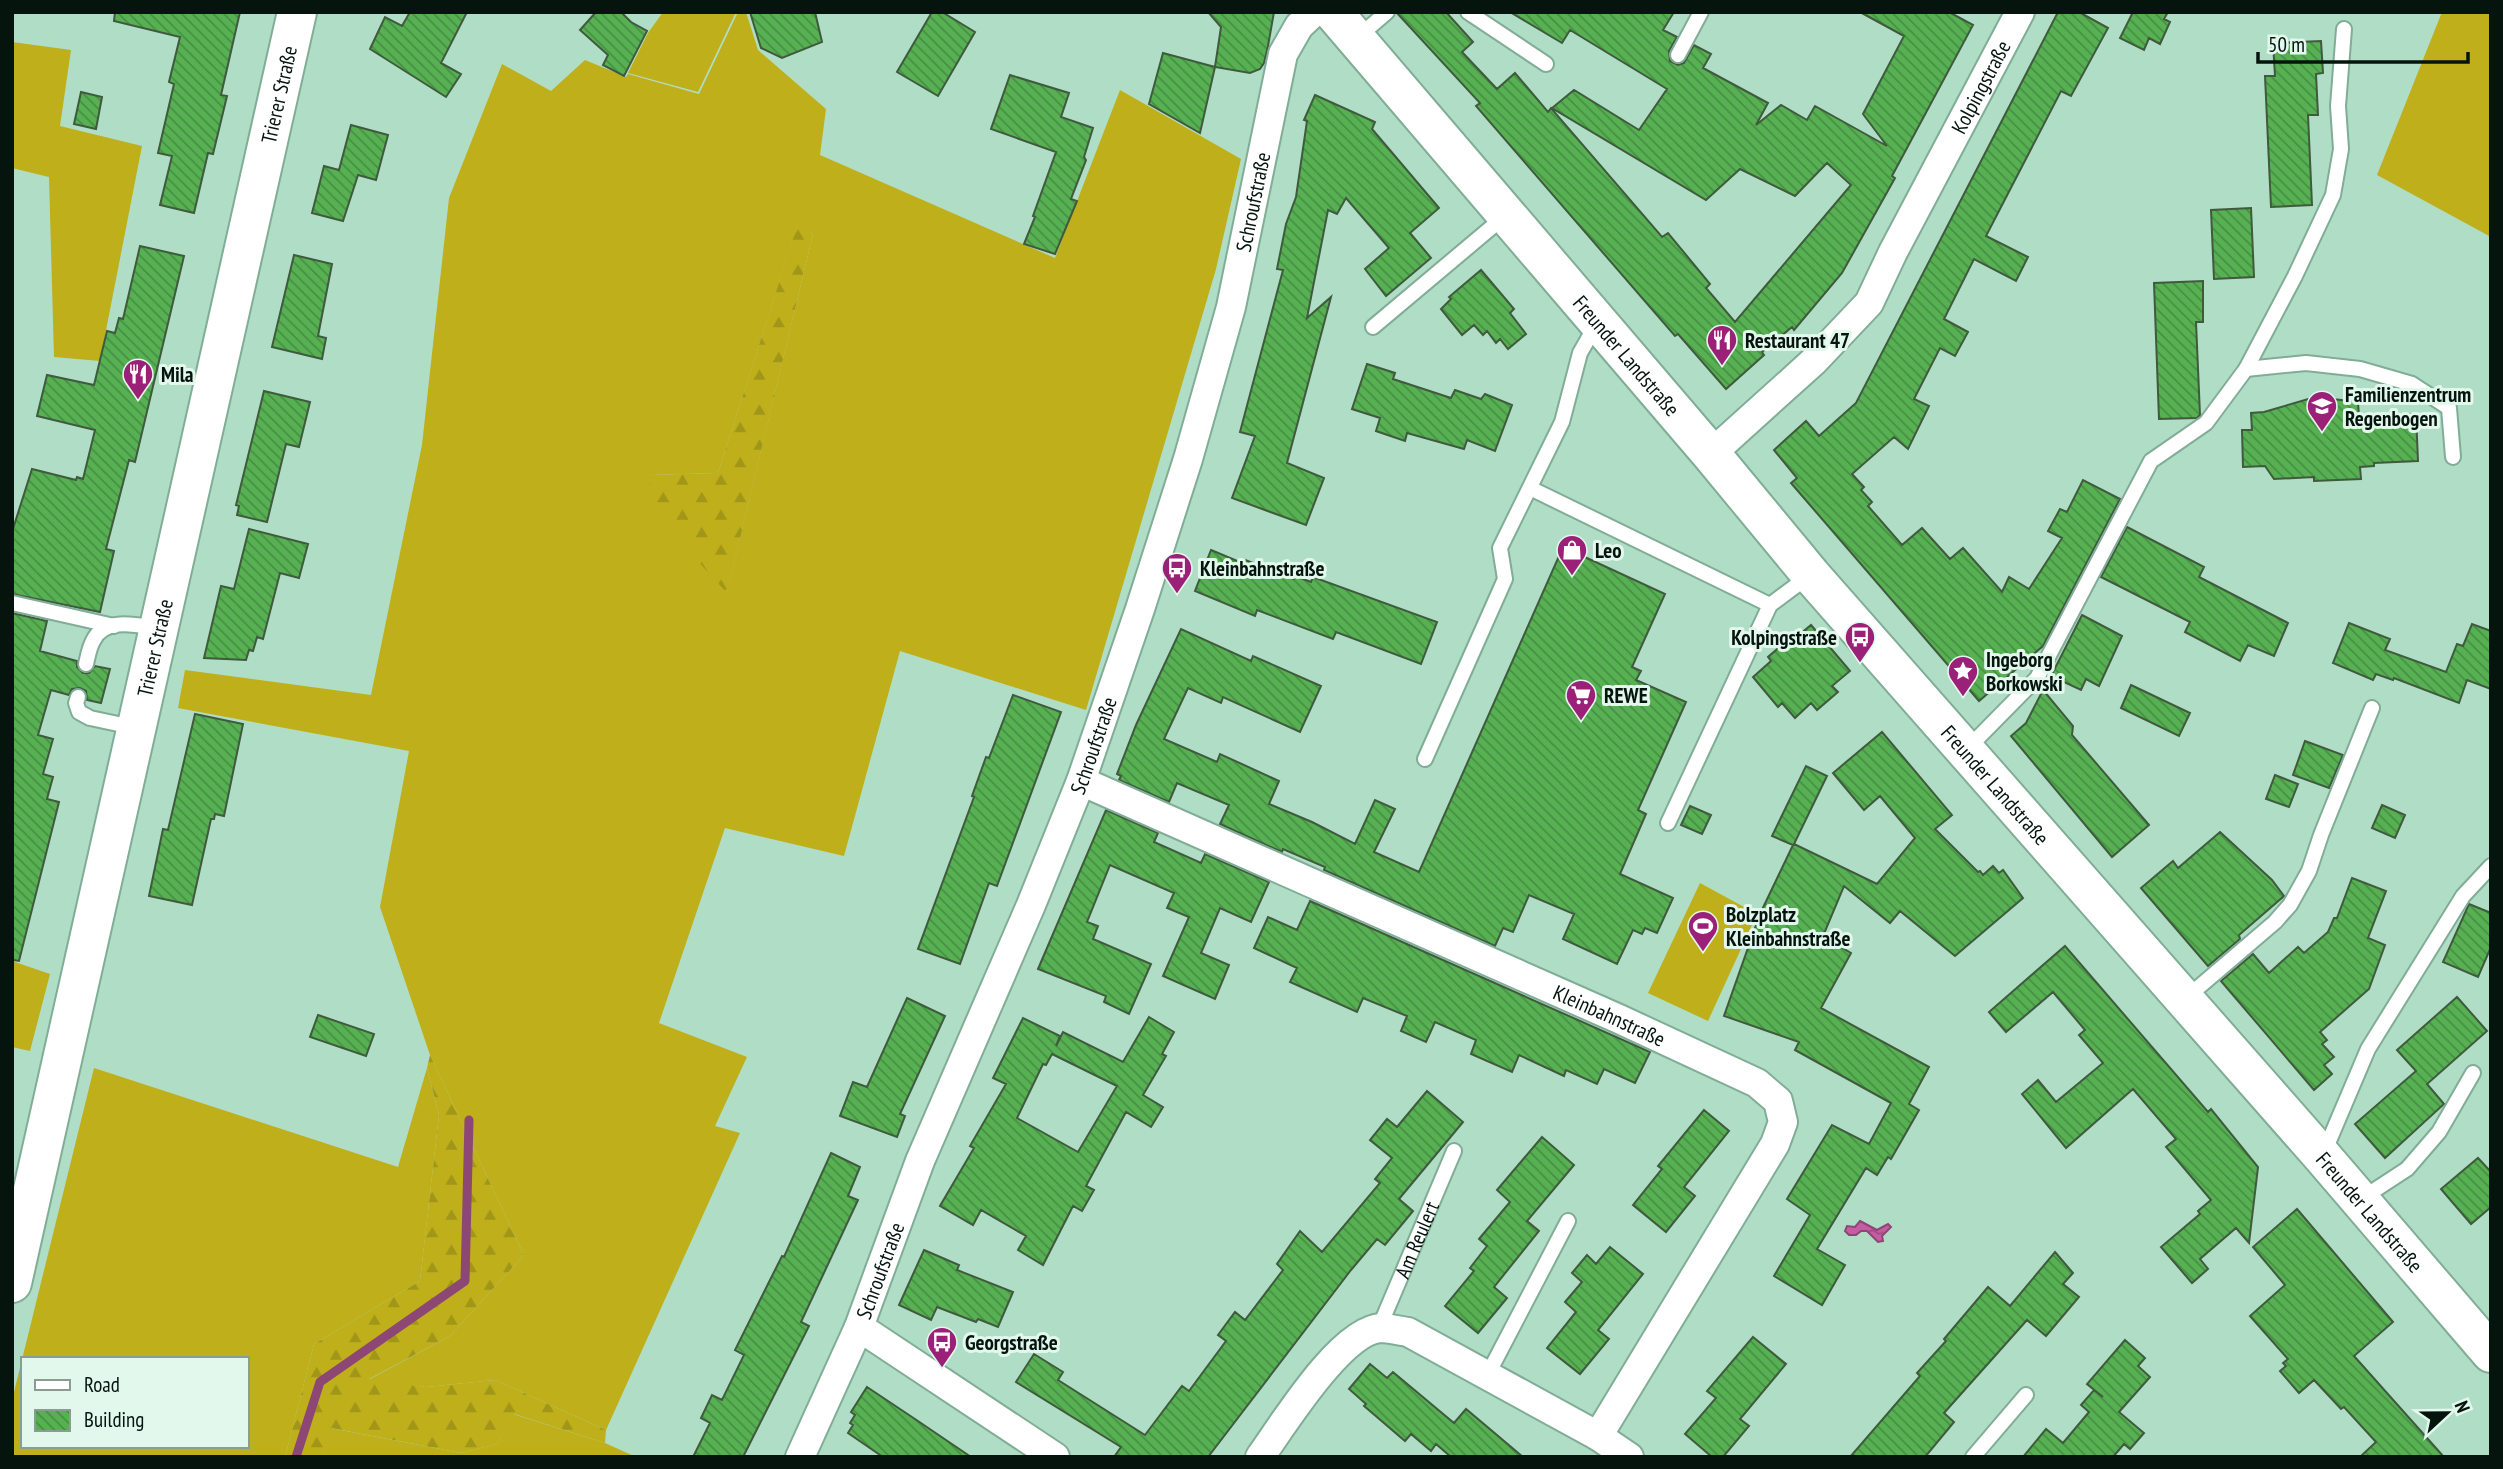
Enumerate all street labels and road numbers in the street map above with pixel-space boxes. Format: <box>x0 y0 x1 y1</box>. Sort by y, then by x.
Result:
street label: Kolpingstraße <box>1945 36 2016 138</box>
street label: Trierer Straße <box>254 43 303 146</box>
street label: Schroufstraße <box>1229 150 1276 254</box>
street label: Freunder Landstraße <box>1568 289 1686 422</box>
street label: Trierer Straße <box>130 596 178 699</box>
street label: Schroufstraße <box>1064 693 1122 798</box>
street label: Freunder Landstraße <box>1936 719 2055 850</box>
street label: Kleinbahnstraße <box>1549 978 1670 1052</box>
street label: Freunder Landstraße <box>2311 1146 2429 1278</box>
street label: Am Reulert <box>1388 1197 1445 1282</box>
street label: Schroufstraße <box>850 1218 910 1323</box>

